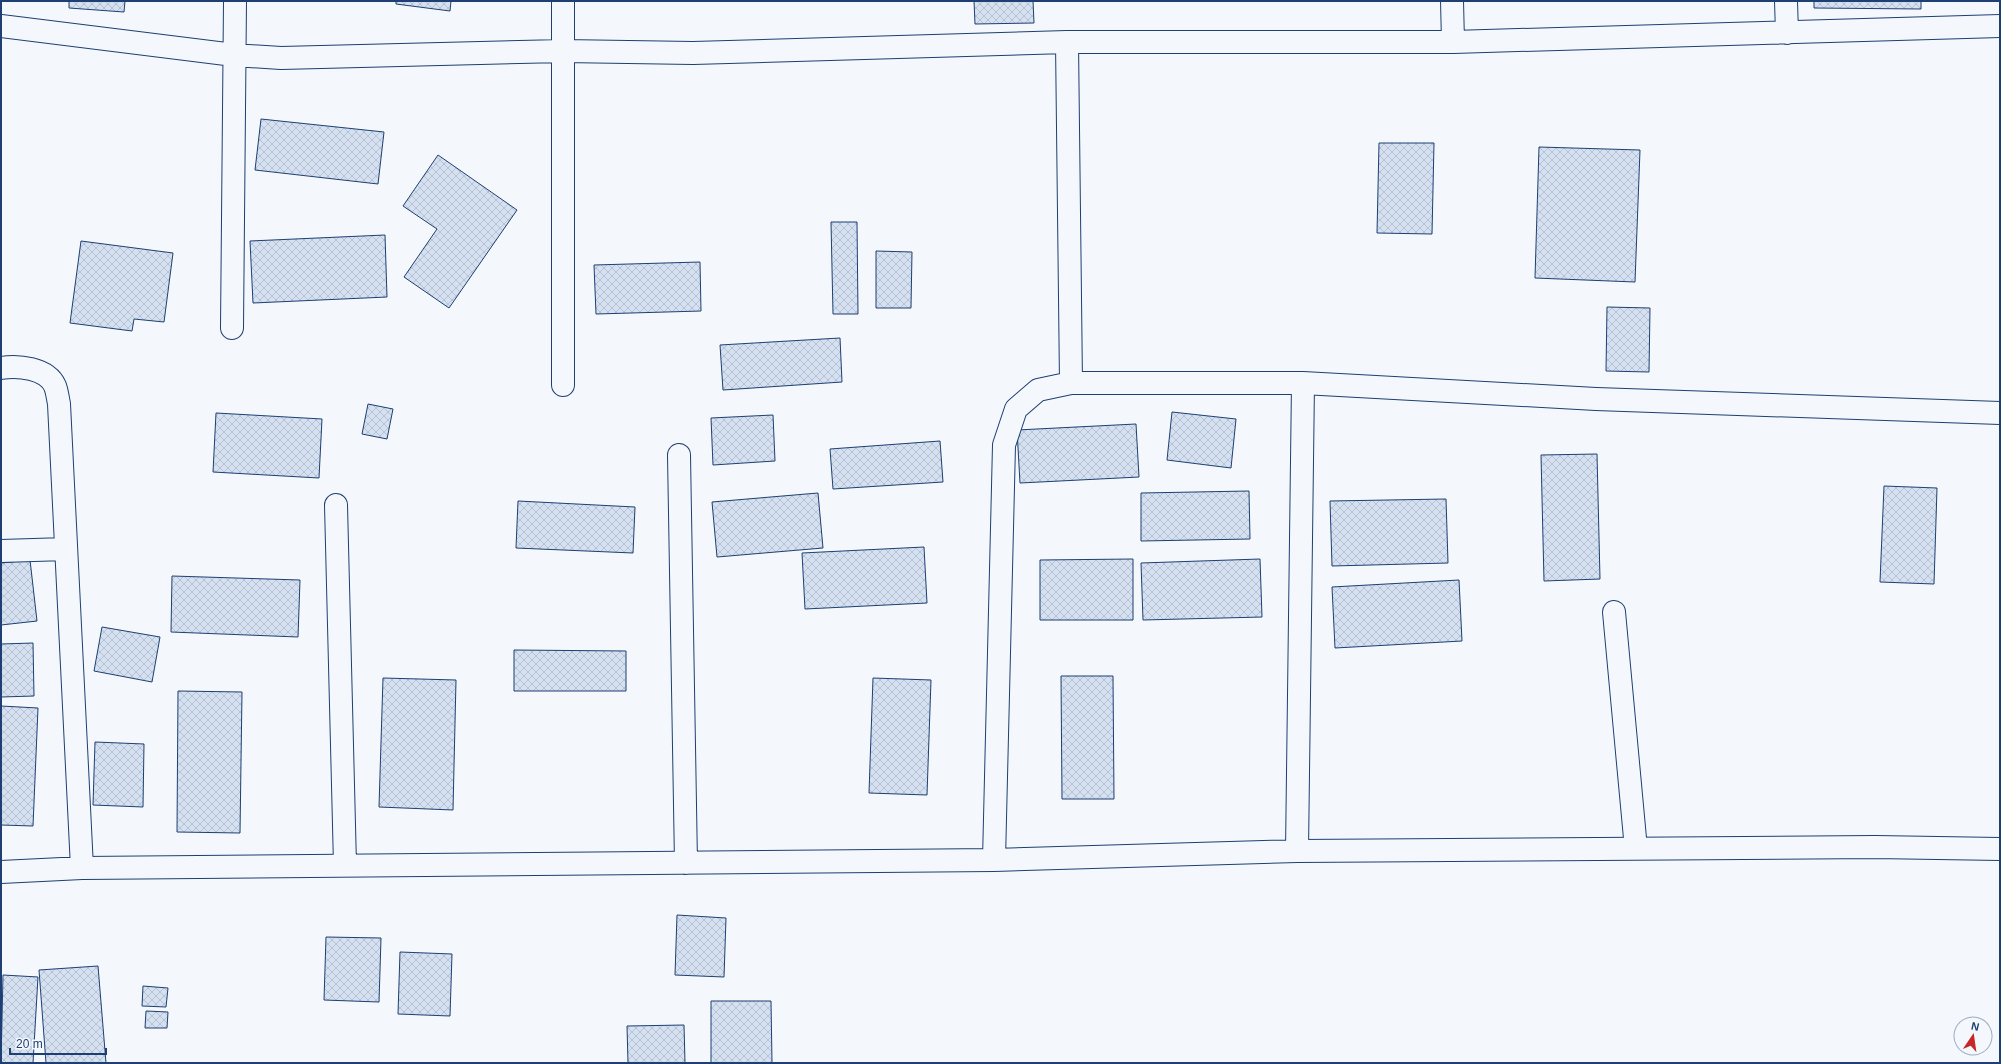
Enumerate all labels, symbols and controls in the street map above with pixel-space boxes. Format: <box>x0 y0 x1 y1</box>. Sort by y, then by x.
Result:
north arrow <box>1953 1016 1993 1056</box>
text: N <box>1970 1020 1981 1033</box>
scale bar <box>10 1030 106 1056</box>
text: 20 m <box>16 1037 43 1051</box>

